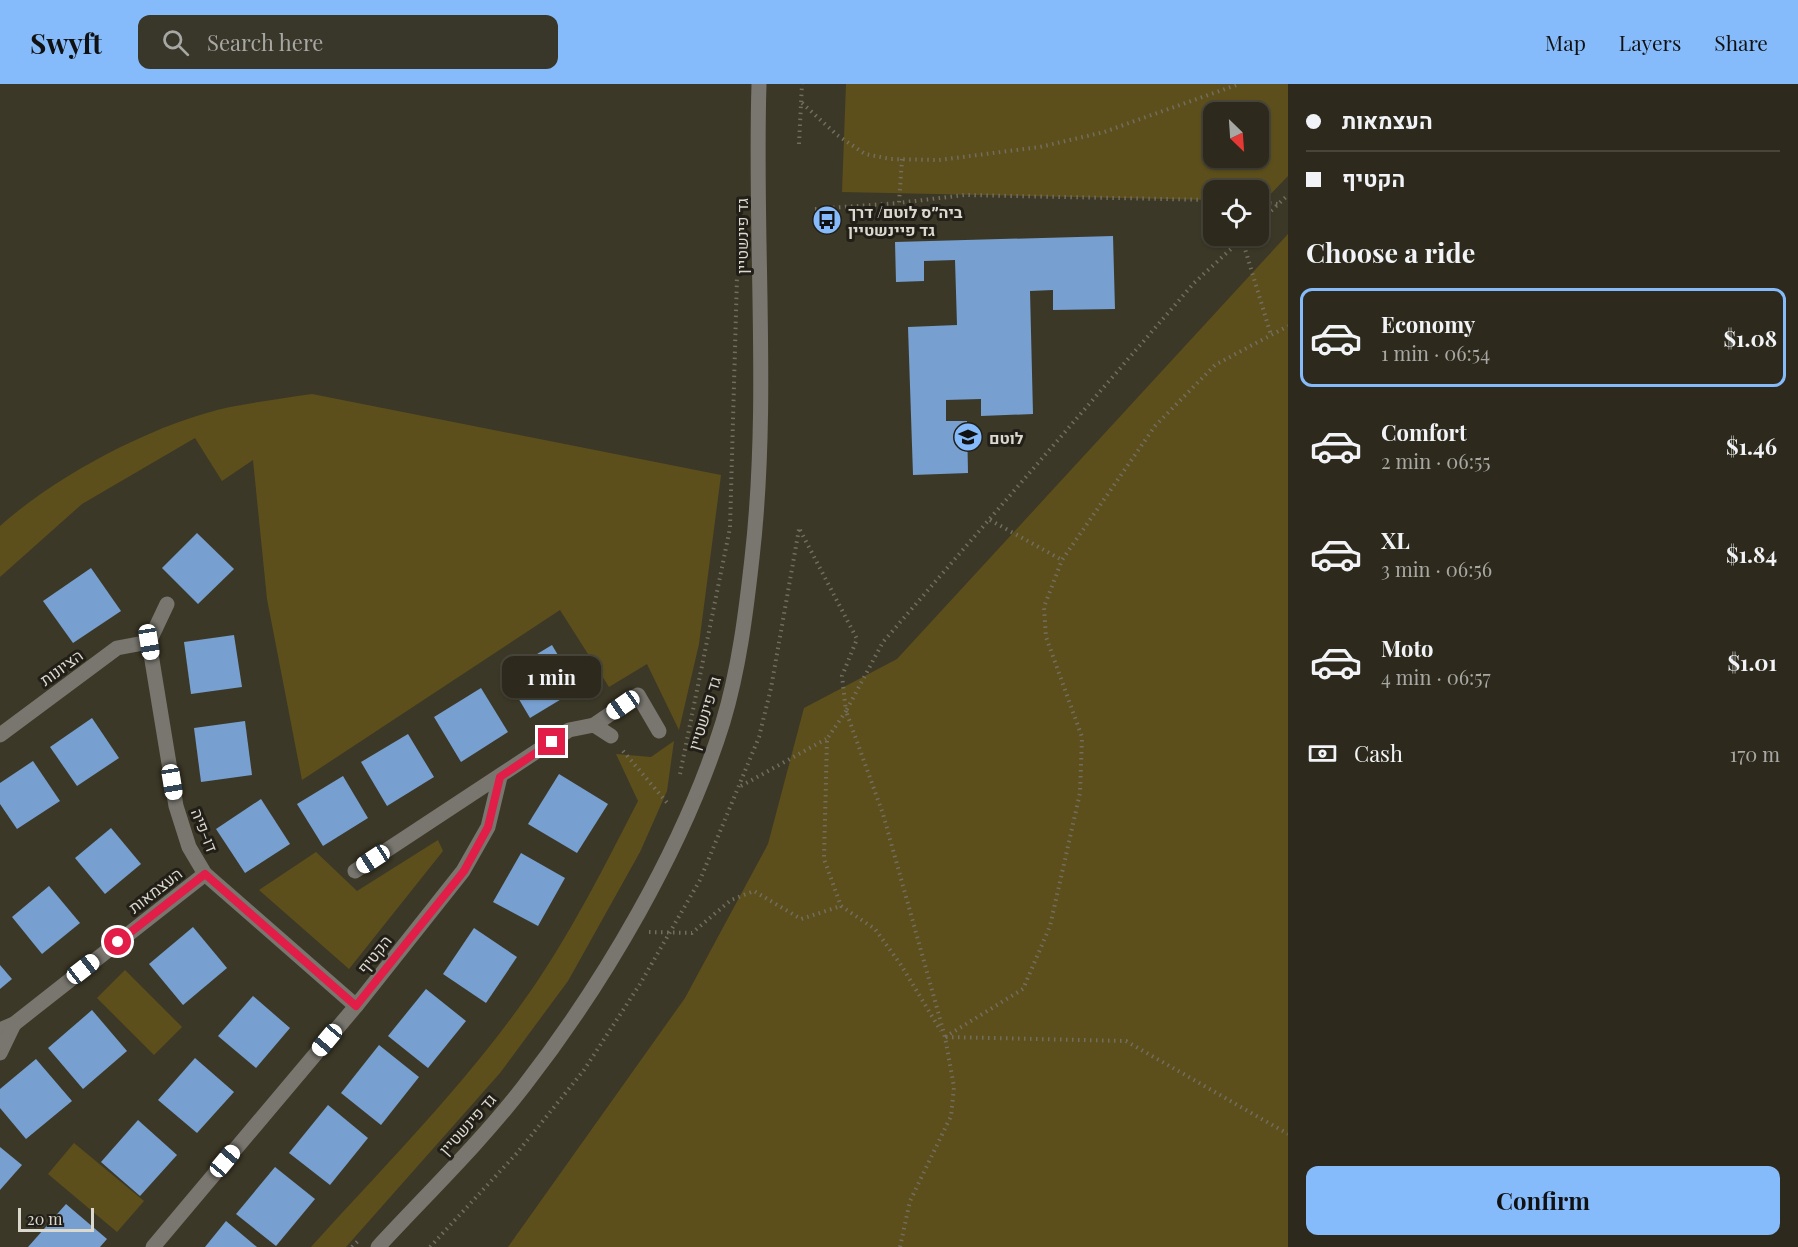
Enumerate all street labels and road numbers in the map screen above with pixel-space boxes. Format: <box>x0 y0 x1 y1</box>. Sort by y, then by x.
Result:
street label: גד פינשטיין <box>731 198 752 274</box>
street label: הציונות <box>35 644 87 690</box>
street label: גד פינשטיין <box>683 674 725 752</box>
street label: דו-פיה <box>187 805 223 855</box>
street label: העצמאות <box>124 862 186 918</box>
street label: הקטיף <box>352 930 396 978</box>
street label: גד פינשטיין <box>434 1089 500 1159</box>

